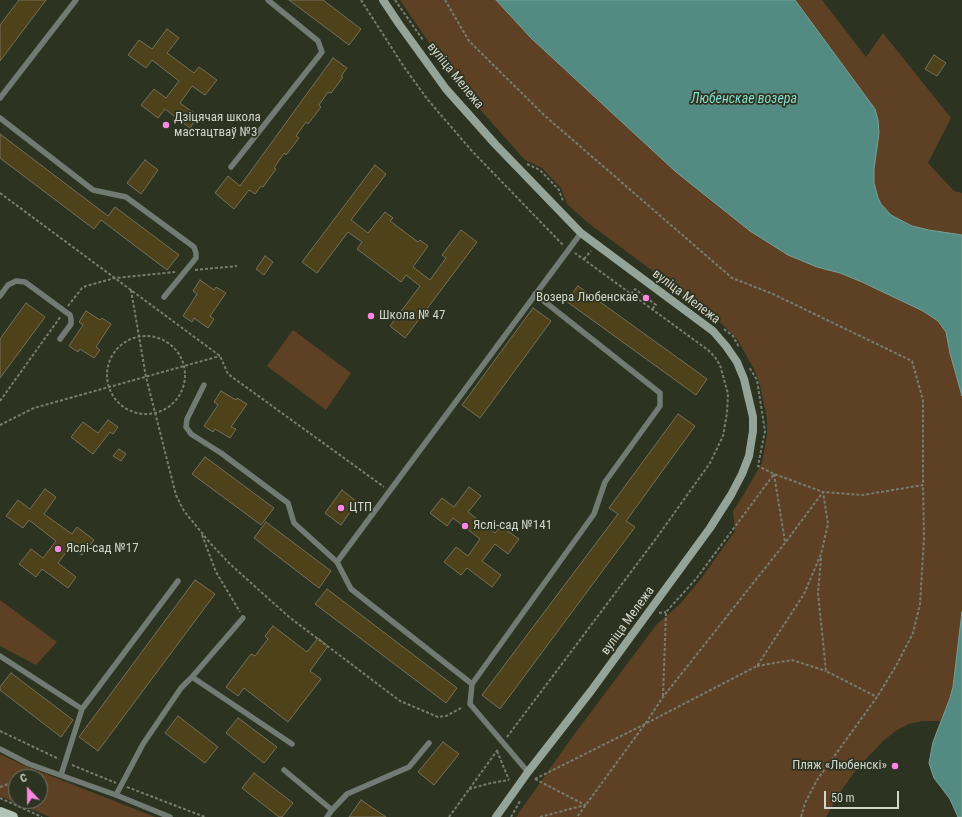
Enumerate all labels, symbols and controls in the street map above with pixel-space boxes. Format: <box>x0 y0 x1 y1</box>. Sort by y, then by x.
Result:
street label: вуліца Мележа <box>424 40 486 112</box>
water label: Любенскае возера <box>691 91 797 107</box>
place label: Дзіцячая школа мастацтваў №3 <box>174 110 261 141</box>
marker: Дзіцячая школа мастацтваў №3 <box>161 120 171 130</box>
street label: вуліца Мележа <box>649 266 723 328</box>
place label: Возера Любенскае <box>536 290 638 306</box>
marker: Возера Любенскае <box>641 293 651 303</box>
place label: Школа № 47 <box>379 308 445 324</box>
marker: Школа № 47 <box>366 311 376 321</box>
place label: ЦТП <box>349 500 372 516</box>
marker: ЦТП <box>336 503 346 513</box>
place label: Яслі-сад №141 <box>473 518 552 534</box>
marker: Яслі-сад №141 <box>460 521 470 531</box>
place label: Яслі-сад №17 <box>66 541 139 557</box>
marker: Яслі-сад №17 <box>53 544 63 554</box>
street label: вуліца Мележа <box>598 584 658 658</box>
place label: Пляж «Любенскі» <box>792 758 887 774</box>
marker: Пляж «Любенскі» <box>890 761 900 771</box>
north arrow <box>8 769 48 809</box>
text: С <box>18 771 29 786</box>
scale bar <box>826 783 901 809</box>
text: 50 m <box>831 791 855 805</box>

